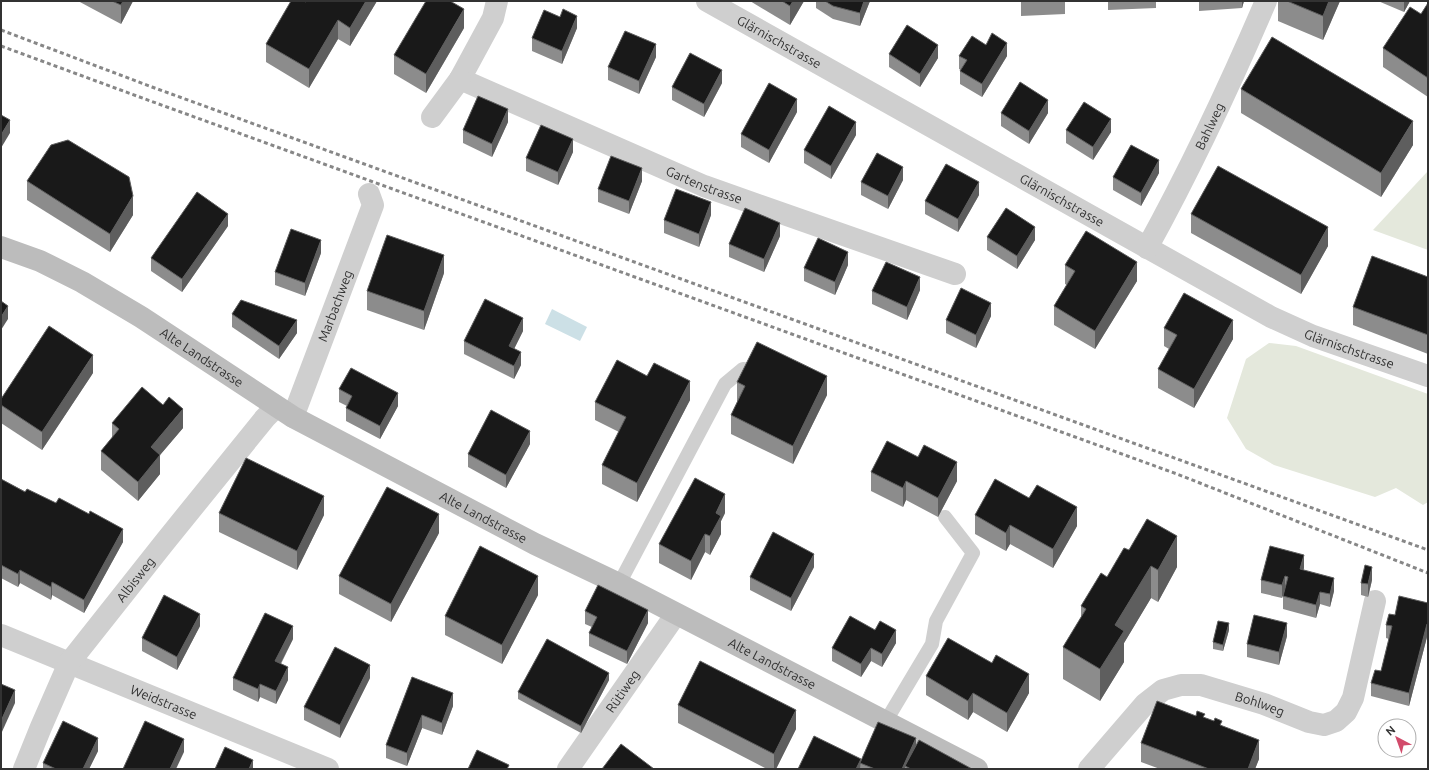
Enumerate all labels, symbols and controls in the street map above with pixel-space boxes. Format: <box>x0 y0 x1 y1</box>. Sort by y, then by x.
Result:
street label: Glärnischstrasse <box>735 12 824 71</box>
street label: Bahlweg <box>1192 100 1227 152</box>
street label: Gartenstrasse <box>664 163 744 206</box>
street label: Glärnischstrasse <box>1018 171 1107 229</box>
street label: Marbachweg <box>315 268 355 343</box>
street label: Alte Landstrasse <box>158 325 246 389</box>
street label: Glärnischstrasse <box>1302 326 1396 371</box>
street label: Alte Landstrasse <box>438 488 529 546</box>
street label: Albisweg <box>113 554 157 604</box>
street label: Alte Landstrasse <box>726 635 818 692</box>
street label: Rütiweg <box>603 667 642 715</box>
street label: Weidstrasse <box>128 682 199 722</box>
street label: Bohlweg <box>1233 689 1287 719</box>
north arrow <box>1377 718 1417 758</box>
text: N <box>1383 723 1397 738</box>

